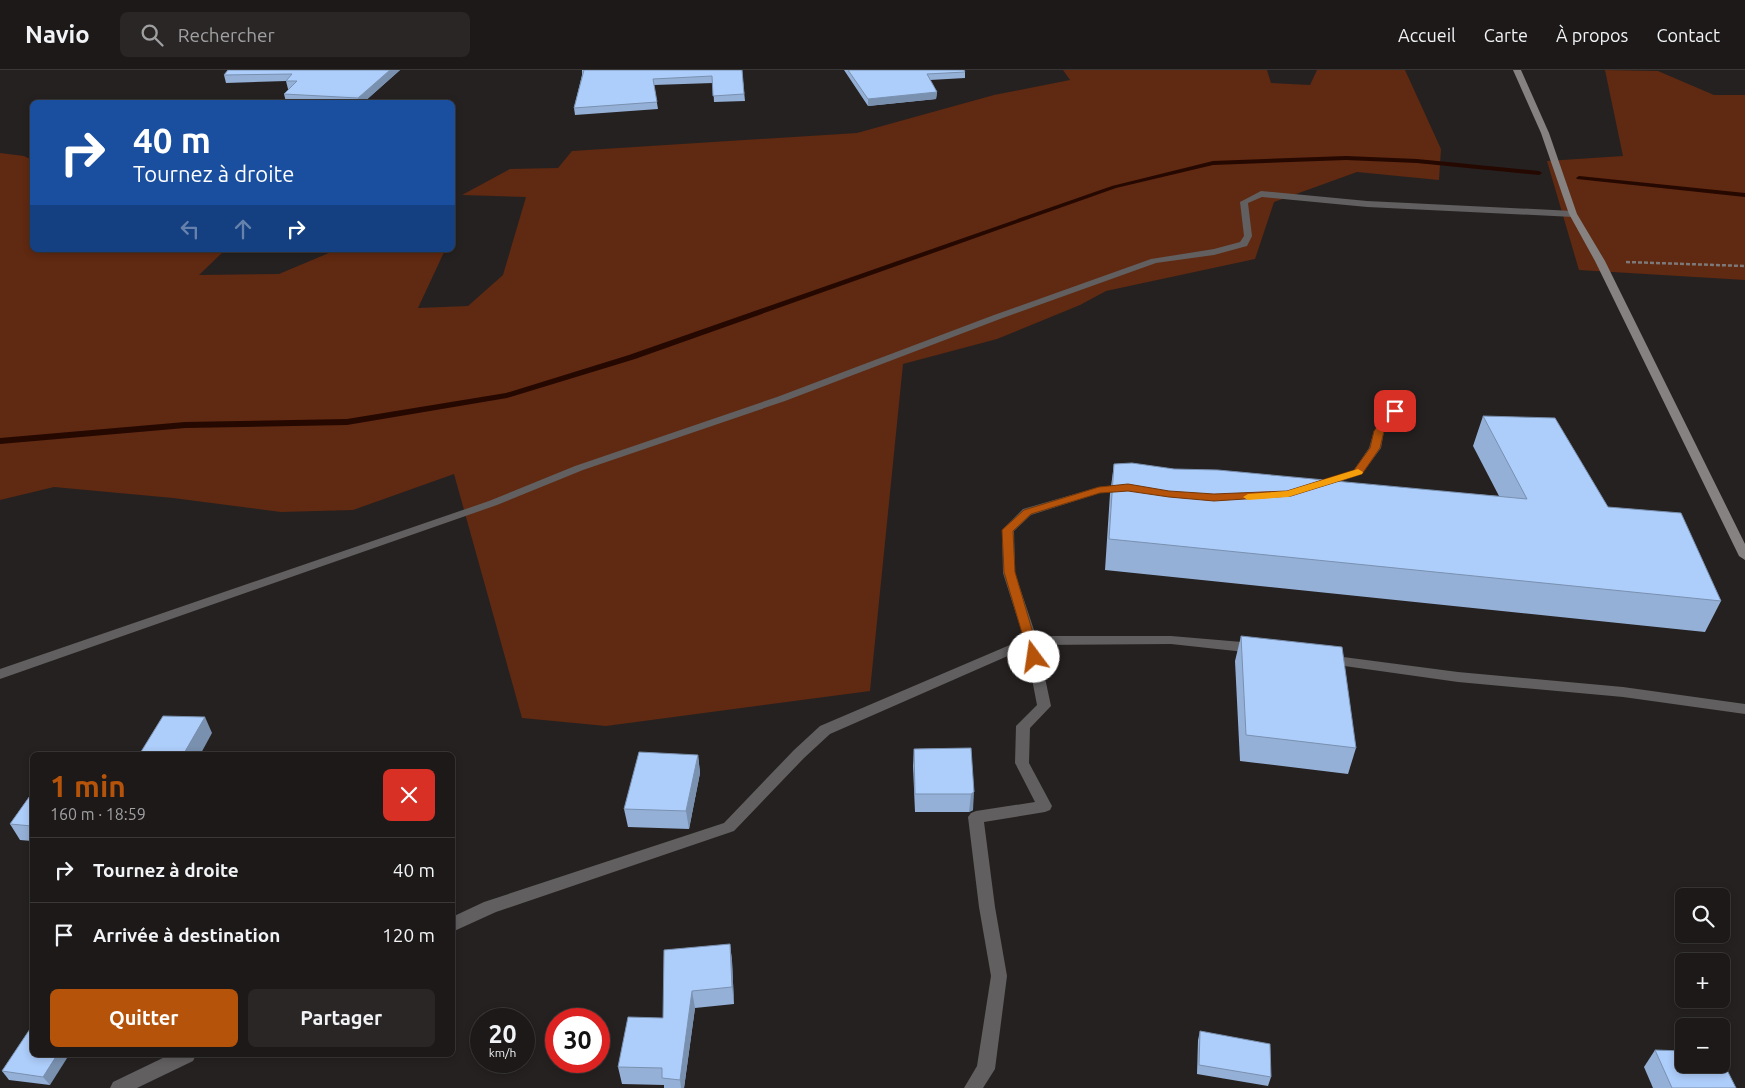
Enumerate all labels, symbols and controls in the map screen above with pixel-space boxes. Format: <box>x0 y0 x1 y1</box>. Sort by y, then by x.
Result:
search box <box>120 12 470 57</box>
text: Navio <box>25 21 90 48</box>
icon: search <box>138 21 166 49</box>
text: Rechercher <box>178 24 275 46</box>
text: Accueil <box>1398 25 1456 45</box>
text: Carte <box>1484 25 1528 45</box>
text: À propos <box>1556 25 1628 45</box>
text: Contact <box>1656 25 1720 45</box>
icon: right <box>50 120 115 185</box>
text: 40 m <box>133 120 211 160</box>
text: Tournez à droite <box>133 161 294 186</box>
icon: left <box>176 215 204 243</box>
icon: ahead <box>229 215 257 243</box>
icon: right <box>282 215 310 243</box>
pin <box>1374 390 1416 432</box>
icon: arrive <box>1381 397 1409 425</box>
position arrow <box>1007 630 1059 682</box>
text: 1 min <box>50 769 126 803</box>
button: close <box>383 769 435 821</box>
text: 160 m · 18:59 <box>50 805 146 823</box>
icon: right <box>50 856 78 884</box>
text: Tournez à droite <box>93 859 239 881</box>
text: 40 m <box>393 859 435 881</box>
map controls <box>1675 888 1730 1073</box>
button: search <box>1675 888 1730 943</box>
icon: arrive <box>50 921 78 949</box>
text: Arrivée à destination <box>93 924 280 946</box>
text: 120 m <box>382 924 435 946</box>
button: + <box>1675 953 1730 1008</box>
button: Quitter <box>50 989 238 1047</box>
button: Partager <box>248 989 435 1047</box>
speed limit sign: 30 <box>545 1008 610 1073</box>
button: − <box>1675 1018 1730 1073</box>
text: 20 <box>488 1020 517 1048</box>
text: km/h <box>489 1046 516 1059</box>

